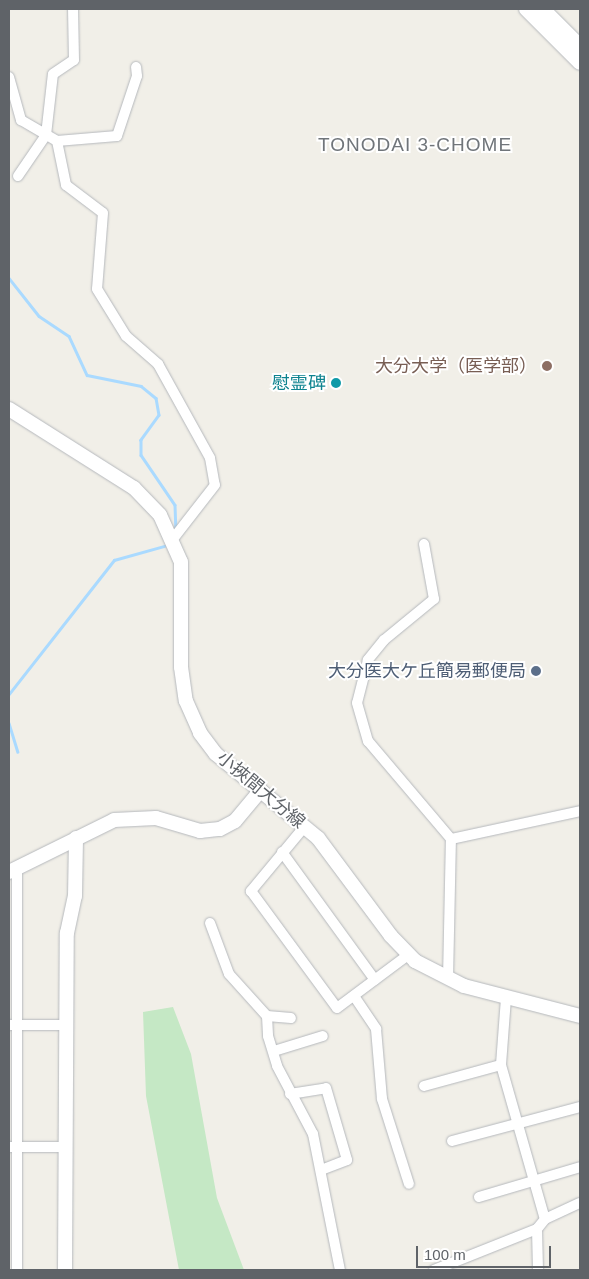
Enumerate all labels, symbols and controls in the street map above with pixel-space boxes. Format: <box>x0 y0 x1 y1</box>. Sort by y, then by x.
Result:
district label: TONODAI 3-CHOME <box>316 134 514 156</box>
place label: 大分大学（医学部） <box>375 355 537 377</box>
marker: 大分大学（医学部） <box>541 360 553 372</box>
place label: 慰霊碑 <box>272 372 326 394</box>
marker: 慰霊碑 <box>330 377 342 389</box>
place label: 大分医大ケ丘簡易郵便局 <box>328 660 526 682</box>
marker: 大分医大ケ丘簡易郵便局 <box>530 665 542 677</box>
street label: 小挾間大分線 <box>213 747 309 833</box>
scale bar <box>419 1236 554 1268</box>
text: 100 m <box>424 1246 466 1263</box>

